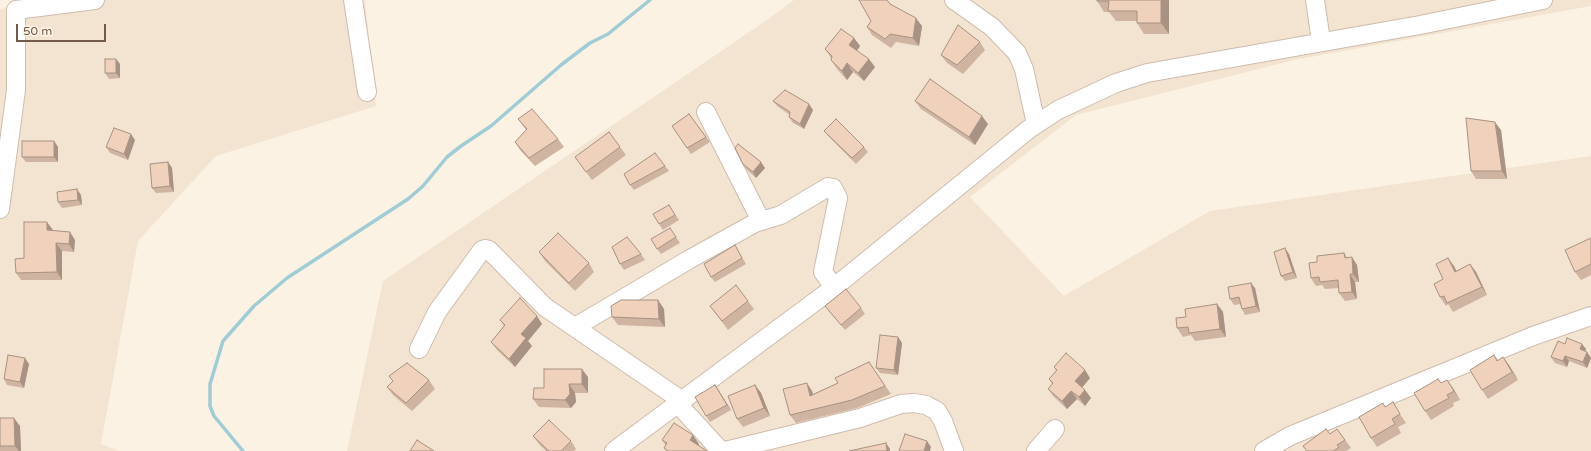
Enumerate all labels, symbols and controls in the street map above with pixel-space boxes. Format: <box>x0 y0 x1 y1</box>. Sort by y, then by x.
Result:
scale bar <box>18 16 108 42</box>
text: 50 m <box>23 24 52 38</box>

